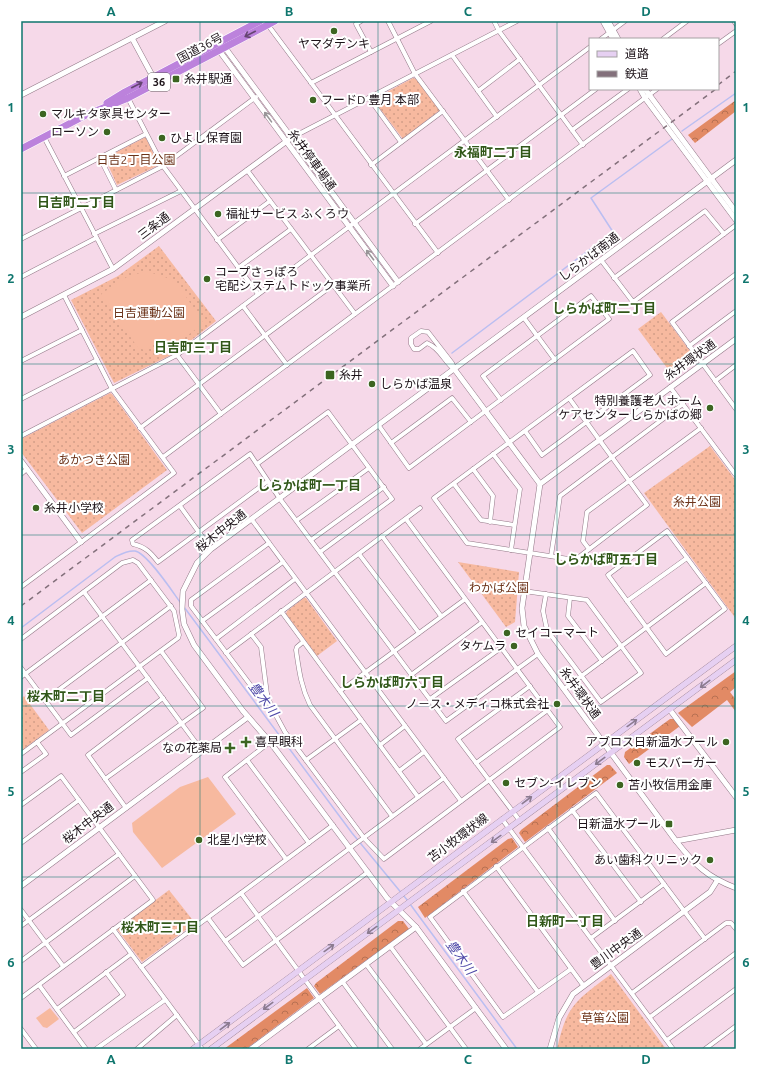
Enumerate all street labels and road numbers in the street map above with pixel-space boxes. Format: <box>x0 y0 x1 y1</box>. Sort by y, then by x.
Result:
street label: 国道36号 <box>175 30 225 65</box>
road number: 36 <box>148 73 170 91</box>
street label: 糸井停車場通 <box>286 127 339 193</box>
street label: 三条通 <box>135 210 172 242</box>
street label: しらかば南通 <box>556 230 621 283</box>
street label: 糸井環状通 <box>662 337 718 382</box>
street label: 桜木中央通 <box>193 507 248 554</box>
street label: 糸井環状通 <box>558 665 603 721</box>
street label: 桜木中央通 <box>60 799 116 846</box>
street label: 苫小牧環状線 <box>425 811 490 864</box>
street label: 豊川中央通 <box>588 926 644 971</box>

